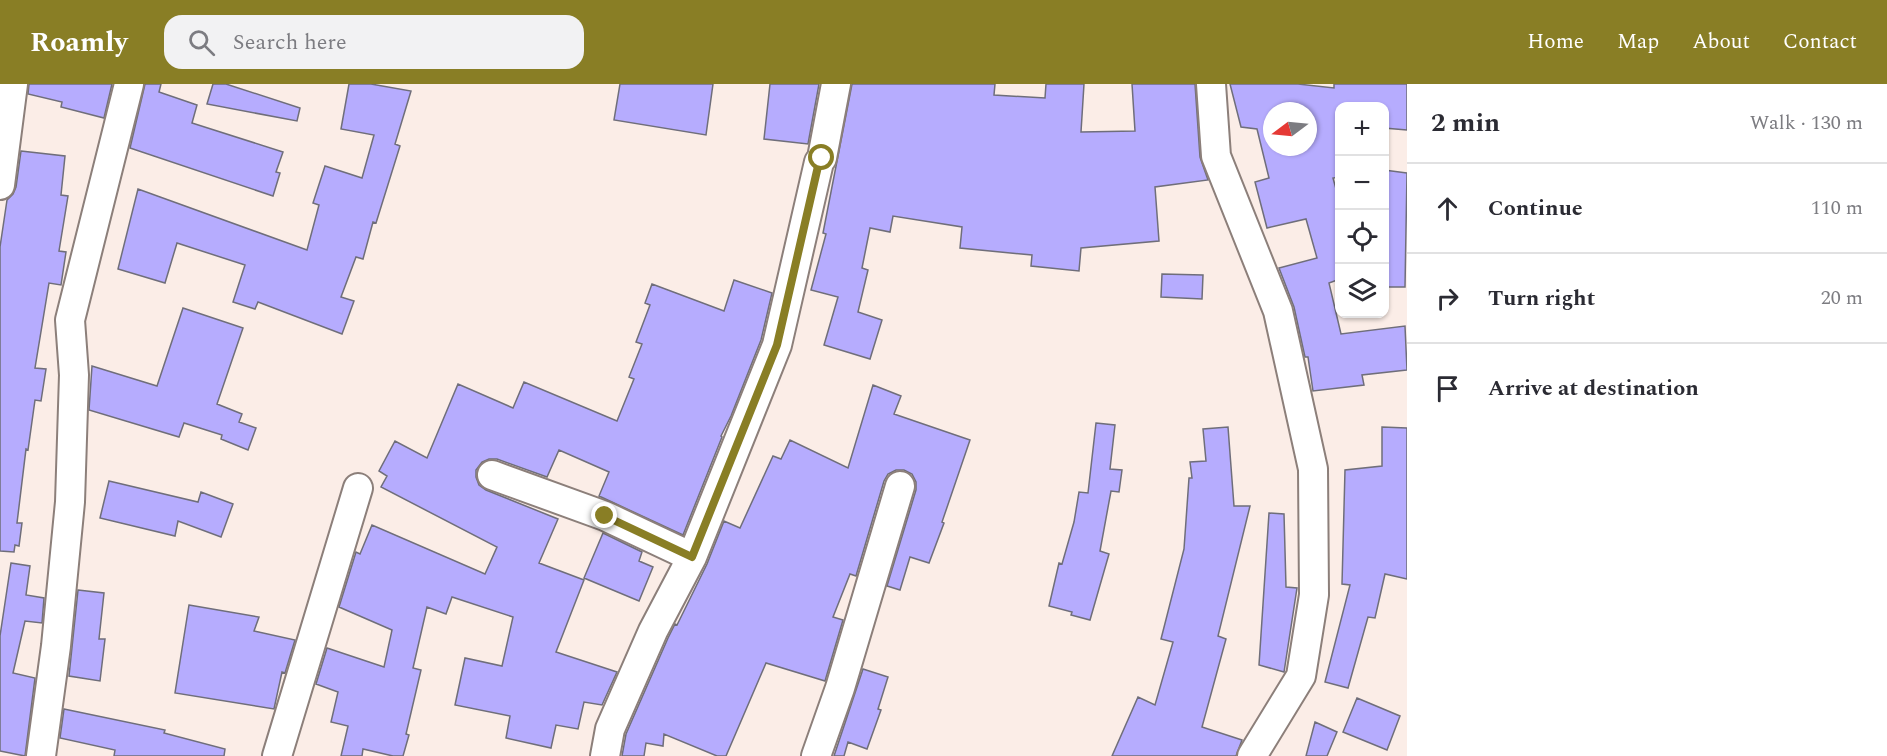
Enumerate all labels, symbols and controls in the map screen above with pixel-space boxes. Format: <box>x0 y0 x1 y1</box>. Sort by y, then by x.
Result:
search box <box>164 15 584 69</box>
text: Roamly <box>30 21 128 64</box>
icon: search <box>185 26 218 59</box>
text: Search here <box>233 26 347 59</box>
text: Home <box>1527 26 1584 58</box>
text: Map <box>1617 26 1659 58</box>
text: About <box>1692 26 1750 58</box>
text: Contact <box>1783 26 1857 58</box>
north arrow <box>1263 102 1317 156</box>
map controls <box>1335 102 1389 318</box>
button: + <box>1335 102 1389 156</box>
text: 2 min <box>1431 103 1500 143</box>
text: Walk · 130 m <box>1750 108 1863 138</box>
route start <box>808 144 834 170</box>
button: − <box>1335 156 1389 210</box>
icon: ahead <box>1431 192 1464 225</box>
text: Continue <box>1488 192 1583 225</box>
text: 110 m <box>1811 193 1863 223</box>
button: locate <box>1335 210 1389 264</box>
button: layers <box>1335 264 1389 318</box>
icon: right <box>1431 282 1464 315</box>
text: Turn right <box>1488 282 1595 315</box>
text: 20 m <box>1821 283 1863 313</box>
icon: arrive <box>1431 372 1464 405</box>
text: Arrive at destination <box>1488 372 1699 405</box>
route end <box>591 502 617 528</box>

